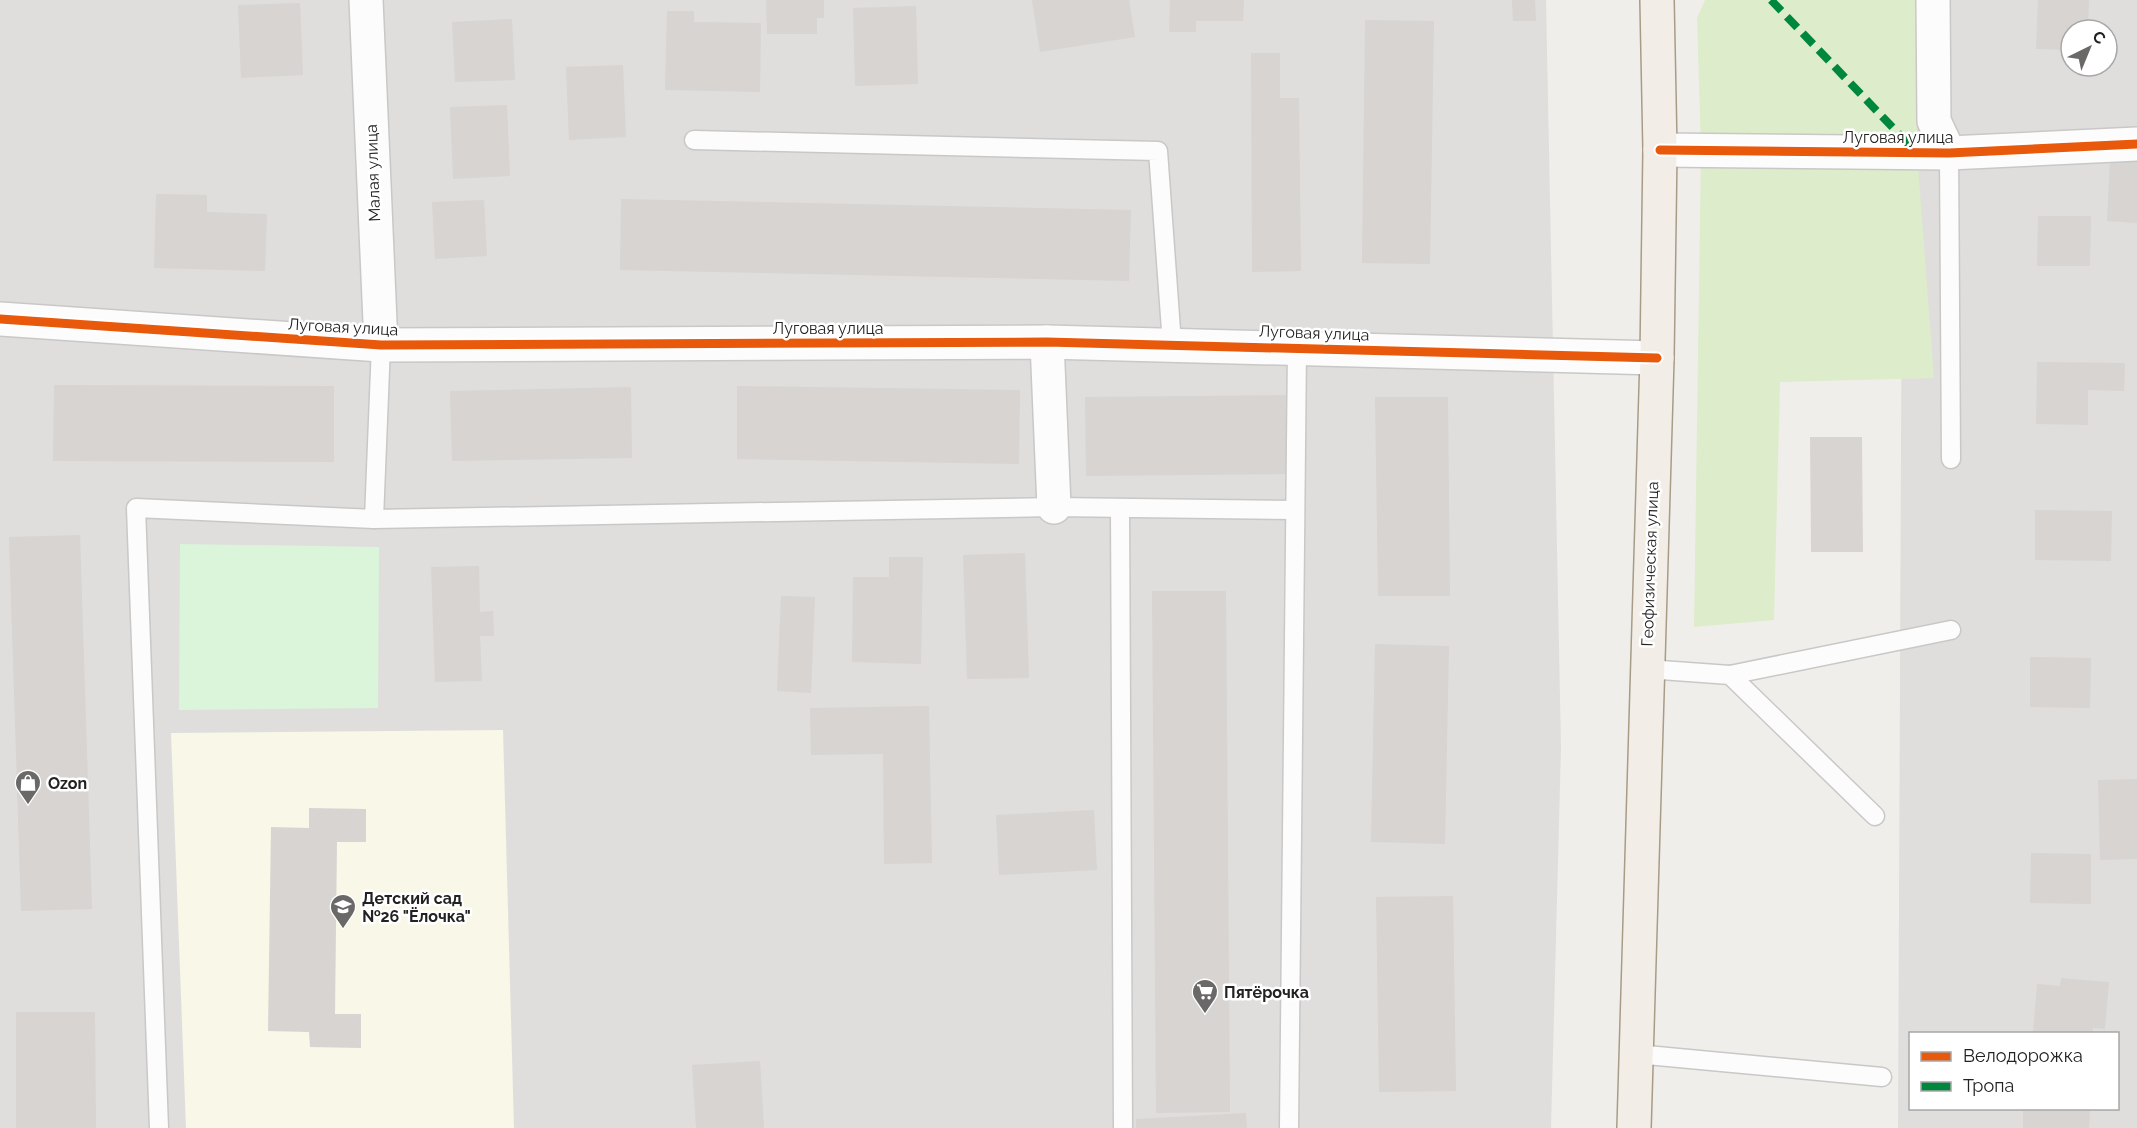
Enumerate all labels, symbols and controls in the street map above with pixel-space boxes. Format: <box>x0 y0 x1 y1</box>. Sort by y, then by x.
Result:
north arrow <box>2059 18 2119 78</box>
text: С <box>2088 27 2109 48</box>
street label: Малая улица <box>362 124 384 222</box>
street label: Луговая улица <box>1843 128 1953 147</box>
street label: Луговая улица <box>287 315 399 339</box>
street label: Луговая улица <box>773 319 883 338</box>
street label: Луговая улица <box>1258 322 1370 344</box>
street label: Геофизическая улица <box>1638 481 1662 647</box>
shop icon: Ozon <box>13 768 43 806</box>
place label: Ozon <box>48 774 87 793</box>
place label: Детский сад №26 "Ёлочка" <box>362 889 471 926</box>
school or university icon: Детский сад №26 "Ёлочка" <box>328 892 358 930</box>
supermarket icon: Пятёрочка <box>1190 977 1220 1015</box>
place label: Пятёрочка <box>1224 983 1309 1002</box>
legend <box>1909 1032 2119 1110</box>
text: Велодорожка <box>1963 1045 2083 1066</box>
text: Тропа <box>1963 1075 2014 1096</box>

